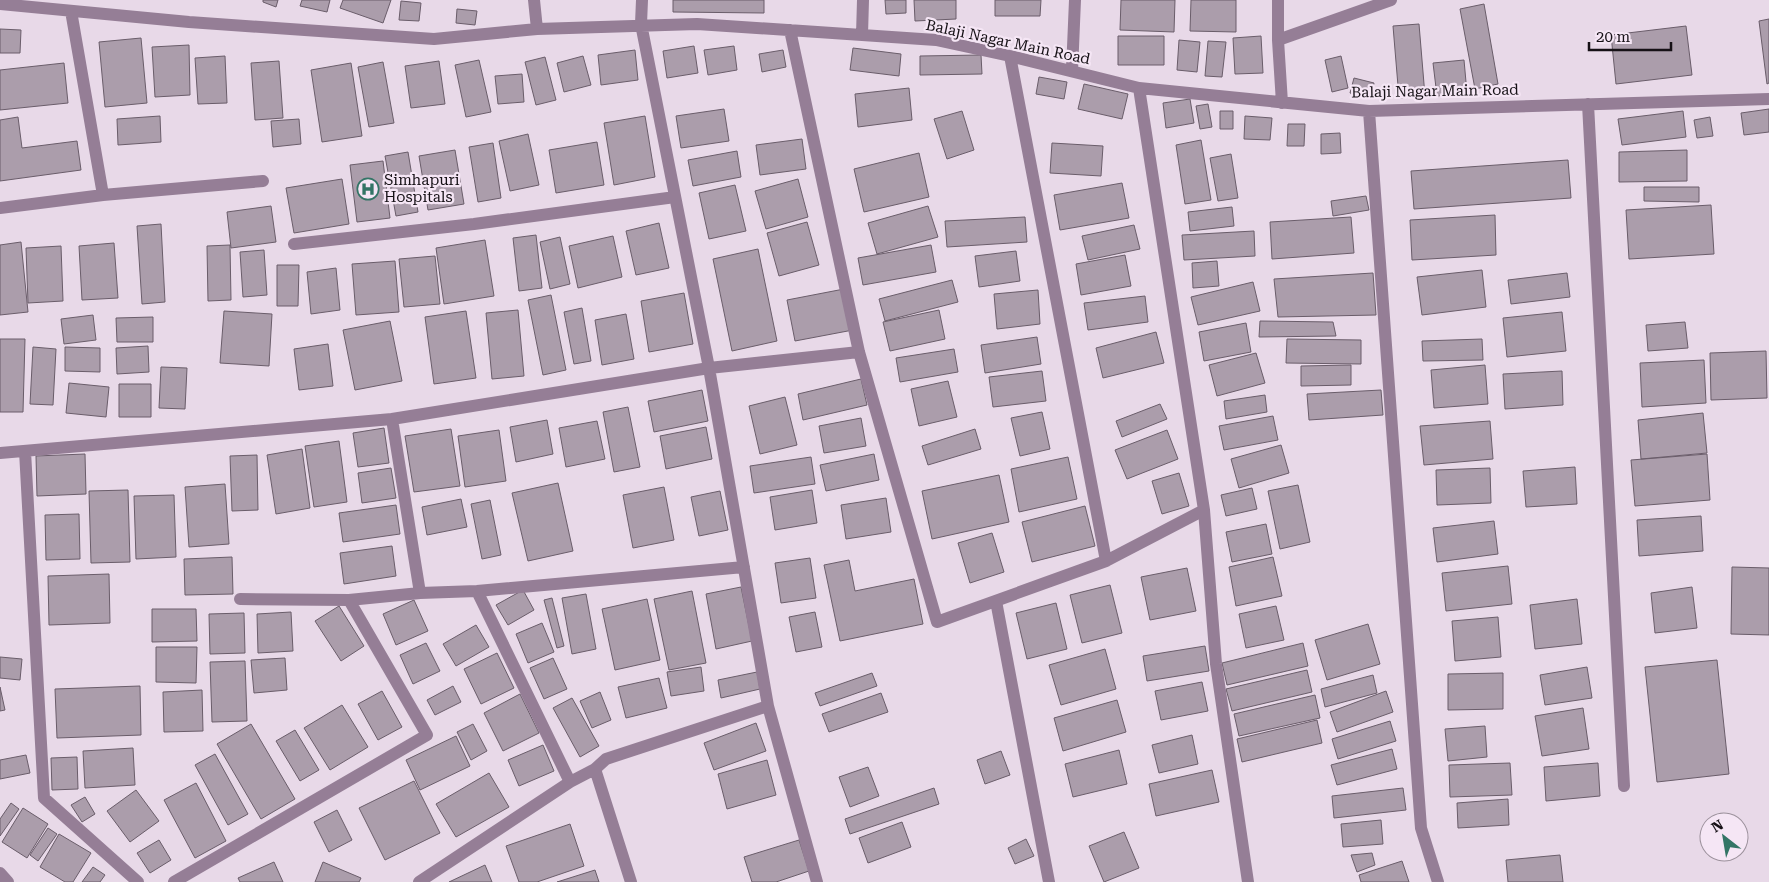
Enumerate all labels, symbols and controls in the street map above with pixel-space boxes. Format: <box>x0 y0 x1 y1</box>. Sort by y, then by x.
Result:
street label: Balaji Nagar Main Road <box>924 16 1092 68</box>
scale bar <box>1589 20 1672 52</box>
text: 20 m <box>1596 28 1631 46</box>
street label: Balaji Nagar Main Road <box>1351 81 1519 101</box>
place label: Simhapuri Hospitals <box>384 171 460 206</box>
hospital icon: Simhapuri Hospitals <box>356 177 380 201</box>
north arrow <box>1699 812 1749 862</box>
text: N <box>1709 816 1726 835</box>

